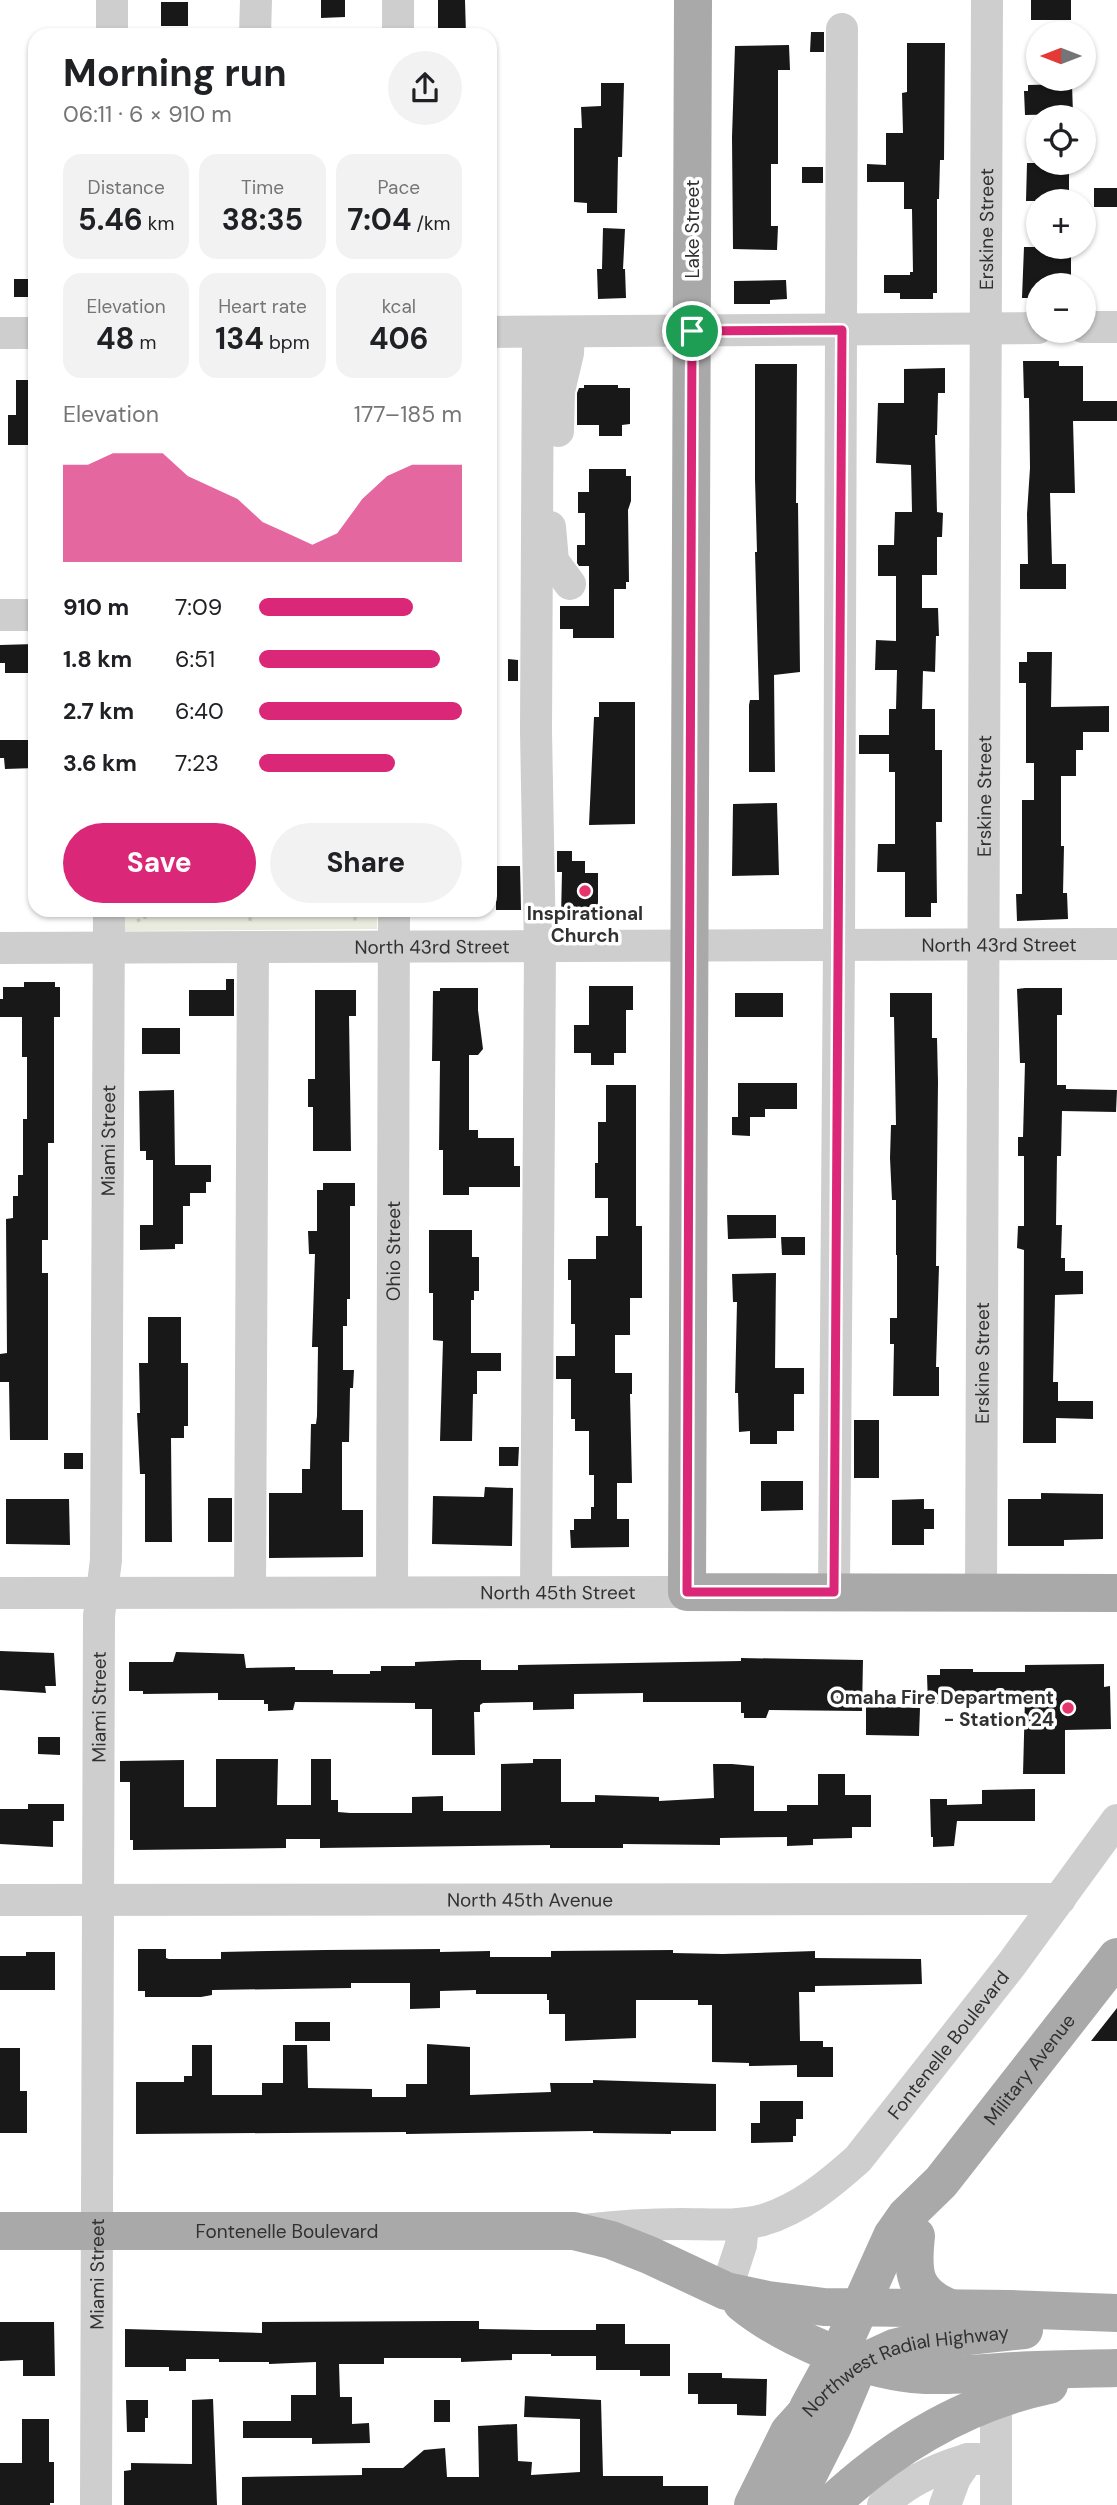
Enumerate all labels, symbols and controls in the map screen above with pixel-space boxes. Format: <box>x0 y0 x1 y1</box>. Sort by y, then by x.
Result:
north arrow <box>1026 21 1096 91</box>
map controls <box>1026 21 1096 343</box>
text: Morning run <box>63 48 287 98</box>
button: share <box>388 51 462 125</box>
text: 06:11 · 6 × 910 m <box>63 99 232 129</box>
button: locate <box>1026 105 1096 175</box>
street label: Erskine Street <box>973 168 999 290</box>
text: Distance <box>88 175 165 200</box>
text: Time <box>241 175 284 200</box>
text: Pace <box>378 175 420 200</box>
street label: Lake Street <box>680 180 705 278</box>
button: + <box>1026 189 1096 259</box>
text: 5.46 <box>78 200 143 239</box>
text: 38:35 <box>222 200 303 239</box>
text: 7:04 <box>347 200 412 239</box>
text: km <box>143 211 174 236</box>
text: /km <box>412 211 451 236</box>
button: − <box>1026 273 1096 343</box>
text: Elevation <box>87 294 166 319</box>
text: Heart rate <box>218 294 307 319</box>
text: kcal <box>382 294 416 319</box>
pin <box>662 301 722 361</box>
icon: arrive <box>673 312 711 350</box>
text: 48 <box>96 319 134 358</box>
text: 134 <box>215 319 264 358</box>
text: 406 <box>369 319 429 358</box>
text: m <box>134 330 156 355</box>
text: bpm <box>264 330 310 355</box>
text: Elevation <box>63 399 159 429</box>
text: 177–185 m <box>354 399 462 429</box>
text: 910 m <box>63 592 129 622</box>
text: 7:09 <box>175 592 222 622</box>
text: 1.8 km <box>63 644 132 674</box>
text: 6:51 <box>175 644 215 674</box>
text: 2.7 km <box>63 696 134 726</box>
text: 6:40 <box>175 696 224 726</box>
street label: Erskine Street <box>971 735 997 857</box>
text: 3.6 km <box>63 748 137 778</box>
text: 7:23 <box>175 748 219 778</box>
button: Save <box>63 823 256 903</box>
button: Share <box>270 823 462 903</box>
marker: Inspirational Church <box>577 883 593 899</box>
place label: Inspirational Church <box>527 901 643 948</box>
street label: North 43rd Street <box>921 932 1077 957</box>
street label: North 43rd Street <box>354 934 510 959</box>
street label: Miami Street <box>95 1085 121 1196</box>
street label: Ohio Street <box>380 1201 406 1301</box>
street label: Erskine Street <box>969 1302 995 1424</box>
street label: North 45th Street <box>480 1580 636 1605</box>
street label: Miami Street <box>86 1651 111 1763</box>
place label: Omaha Fire Department - Station 24 <box>830 1685 1054 1732</box>
marker: Omaha Fire Department - Station 24 <box>1060 1700 1076 1716</box>
street label: North 45th Avenue <box>447 1887 613 1912</box>
street label: Fontenelle Boulevard <box>882 1965 1015 2124</box>
street label: Military Avenue <box>978 2009 1081 2130</box>
street label: Miami Street <box>84 2218 109 2330</box>
street label: Fontenelle Boulevard <box>196 2219 378 2244</box>
street label: Northwest Radial Highway <box>796 2319 1011 2422</box>

